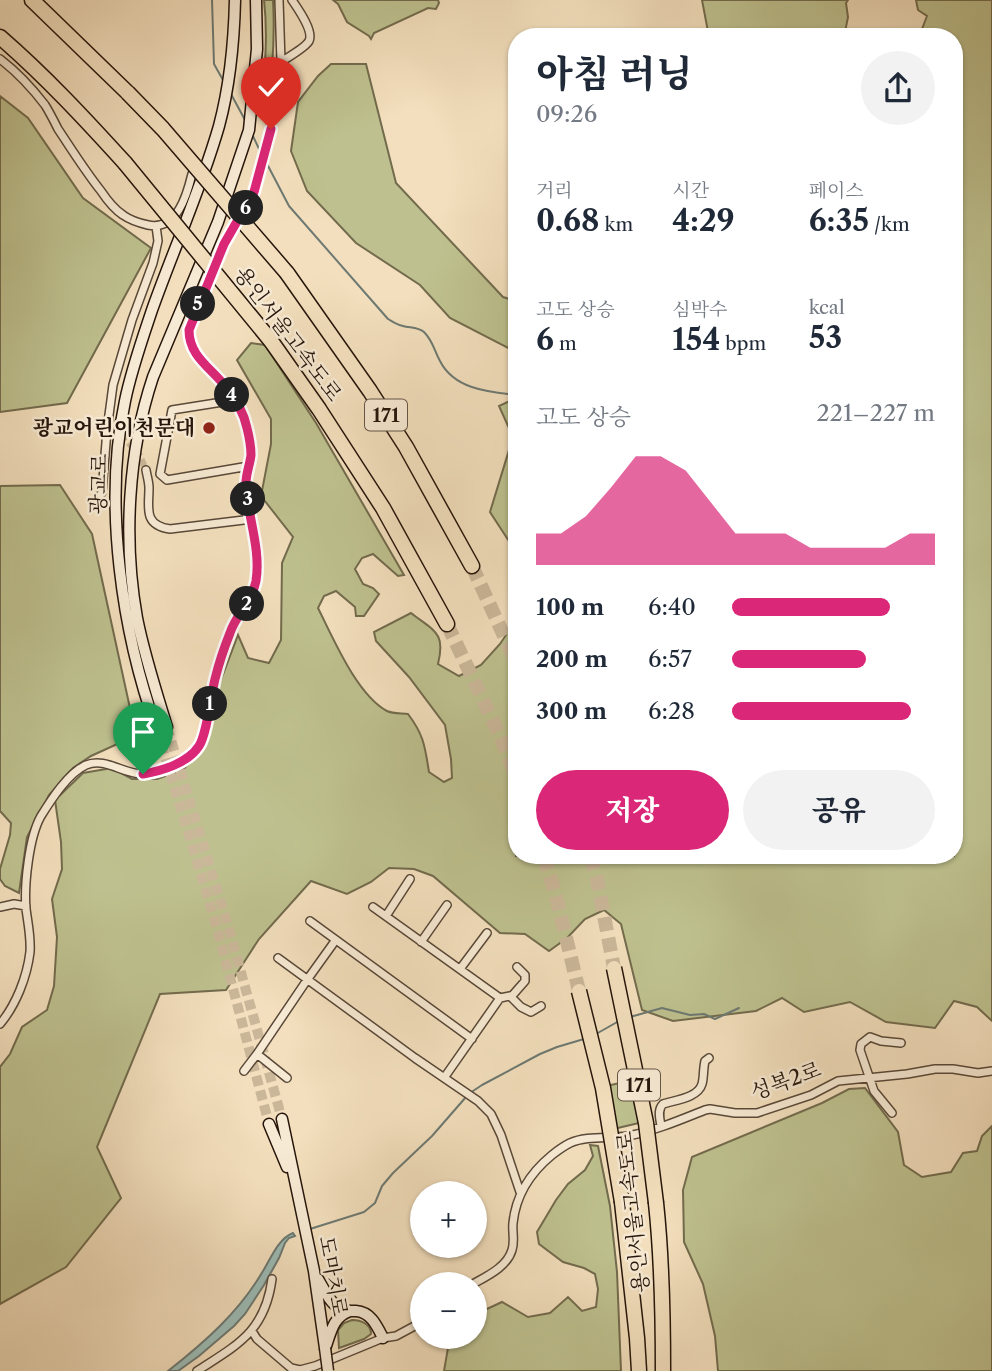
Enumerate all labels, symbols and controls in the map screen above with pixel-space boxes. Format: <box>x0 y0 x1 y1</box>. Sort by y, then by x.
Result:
text: 아침 러닝 <box>536 50 692 97</box>
button: share <box>861 51 935 125</box>
pin <box>241 57 301 129</box>
icon: check <box>252 68 290 106</box>
text: 09:26 <box>536 100 597 128</box>
text: 거리 <box>536 179 573 202</box>
text: 시간 <box>672 179 709 202</box>
text: 페이스 <box>809 179 864 202</box>
pin: 6 <box>229 190 264 226</box>
text: 6 <box>240 196 251 219</box>
text: 0.68 <box>536 202 599 239</box>
text: 4:29 <box>672 202 735 239</box>
text: 6:35 <box>809 202 869 239</box>
text: km <box>599 213 633 236</box>
text: /km <box>869 213 910 236</box>
street label: 용인서울고속도로 <box>230 261 347 406</box>
pin: 5 <box>180 286 216 322</box>
text: 5 <box>192 292 203 315</box>
text: kcal <box>809 296 845 319</box>
text: 고도 상승 <box>536 298 614 321</box>
text: 심박수 <box>672 298 727 321</box>
text: 53 <box>809 319 842 356</box>
text: 6 <box>536 321 554 358</box>
text: 154 <box>672 321 720 358</box>
text: m <box>554 332 577 355</box>
text: bpm <box>720 332 766 355</box>
pin: 4 <box>215 378 250 412</box>
text: 4 <box>226 383 237 406</box>
text: 221–227 m <box>816 399 935 427</box>
road number: 171 <box>365 400 407 430</box>
text: 고도 상승 <box>536 403 631 431</box>
place label: 광교어린이천문대 <box>33 415 195 440</box>
marker: 광교어린이천문대 <box>201 420 217 436</box>
street label: 광교로 <box>85 453 112 515</box>
pin: 3 <box>230 482 266 516</box>
text: 3 <box>242 487 253 510</box>
pin: 2 <box>230 586 264 622</box>
text: 2 <box>241 592 252 615</box>
text: 100 m <box>536 593 604 621</box>
text: 6:40 <box>648 593 696 621</box>
text: 200 m <box>536 645 608 673</box>
text: 6:57 <box>648 645 692 673</box>
pin: 1 <box>192 686 228 722</box>
text: 1 <box>205 692 214 715</box>
text: 300 m <box>536 697 607 725</box>
text: 6:28 <box>648 697 695 725</box>
pin <box>113 702 173 774</box>
icon: arrive <box>124 713 162 751</box>
button: 저장 <box>536 770 729 850</box>
button: 공유 <box>743 770 935 850</box>
street label: 성복2로 <box>747 1056 824 1105</box>
road number: 171 <box>618 1070 660 1100</box>
street label: 용인서울고속도로 <box>612 1130 653 1294</box>
map controls <box>410 1181 487 1349</box>
button: + <box>410 1181 487 1258</box>
street label: 도마치로 <box>314 1234 353 1318</box>
button: − <box>410 1272 487 1349</box>

